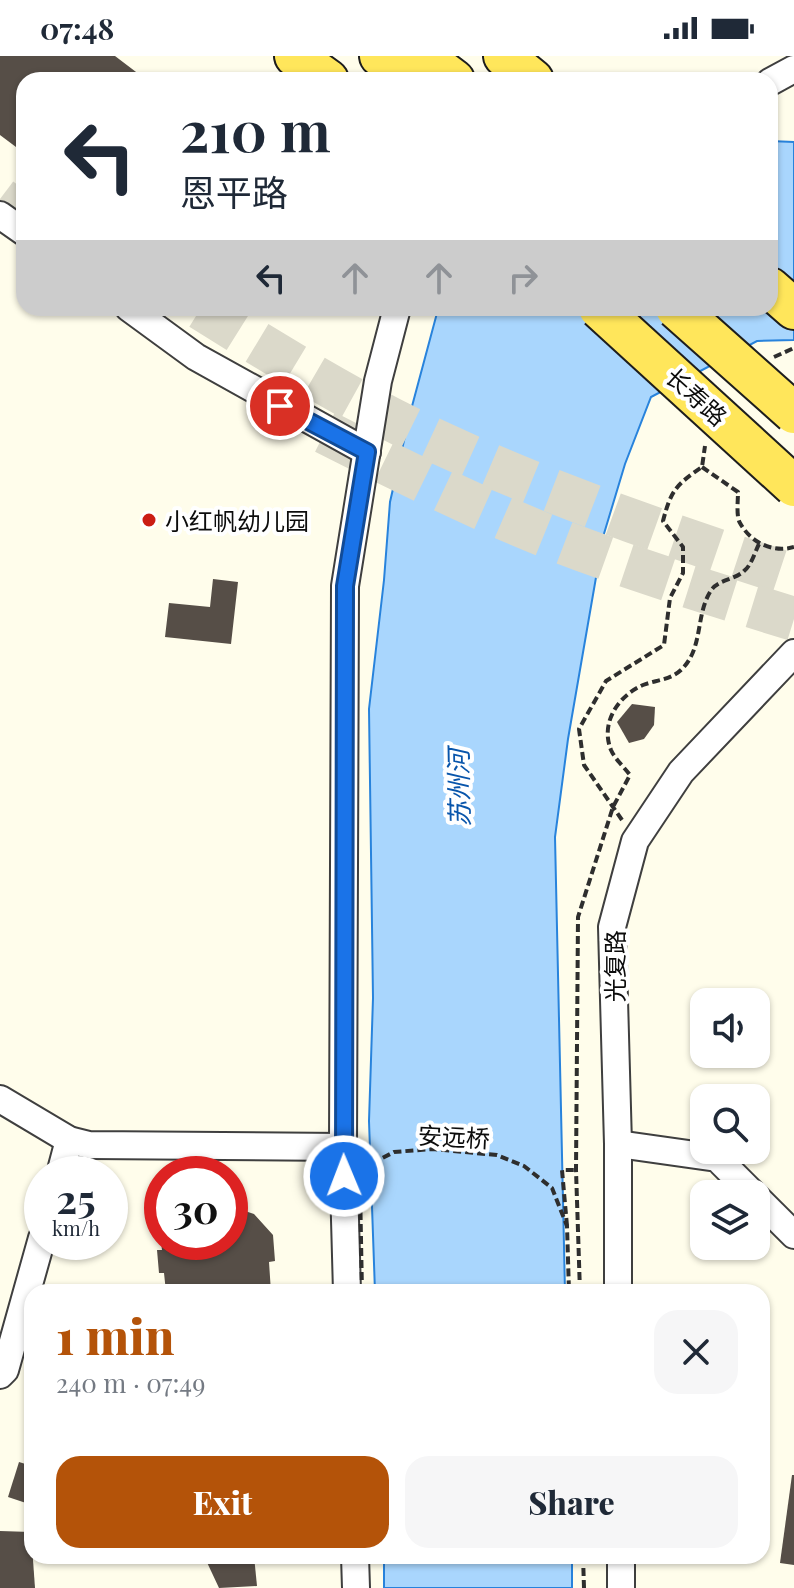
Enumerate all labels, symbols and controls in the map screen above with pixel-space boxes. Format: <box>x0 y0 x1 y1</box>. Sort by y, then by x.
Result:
text: 07:48 <box>40 8 114 48</box>
text: 210 m <box>180 92 331 167</box>
icon: left <box>48 104 152 208</box>
text: 恩平路 <box>180 167 288 215</box>
icon: left <box>249 256 293 300</box>
icon: ahead <box>333 256 377 300</box>
icon: ahead <box>417 256 461 300</box>
icon: right <box>501 256 545 300</box>
street label: 长寿路 <box>660 360 734 432</box>
pin <box>246 372 314 440</box>
icon: arrive <box>258 384 302 428</box>
place label: 小红帆幼儿园 <box>165 504 309 536</box>
marker: 小红帆幼儿园 <box>140 511 158 529</box>
water label: 苏州河 <box>440 744 476 827</box>
street label: 光复路 <box>598 930 630 1002</box>
map controls <box>690 988 770 1260</box>
button: sound <box>690 988 770 1068</box>
button: search <box>690 1084 770 1164</box>
street label: 安远桥 <box>417 1118 491 1154</box>
position arrow <box>302 1134 386 1218</box>
speed limit sign: 30 <box>144 1156 248 1260</box>
text: 25 <box>56 1171 96 1224</box>
button: layers <box>690 1180 770 1260</box>
text: km/h <box>52 1214 100 1241</box>
text: 1 min <box>56 1303 174 1367</box>
button: close <box>654 1310 738 1394</box>
text: 240 m · 07:49 <box>56 1365 205 1400</box>
button: Exit <box>56 1456 389 1548</box>
button: Share <box>405 1456 738 1548</box>

